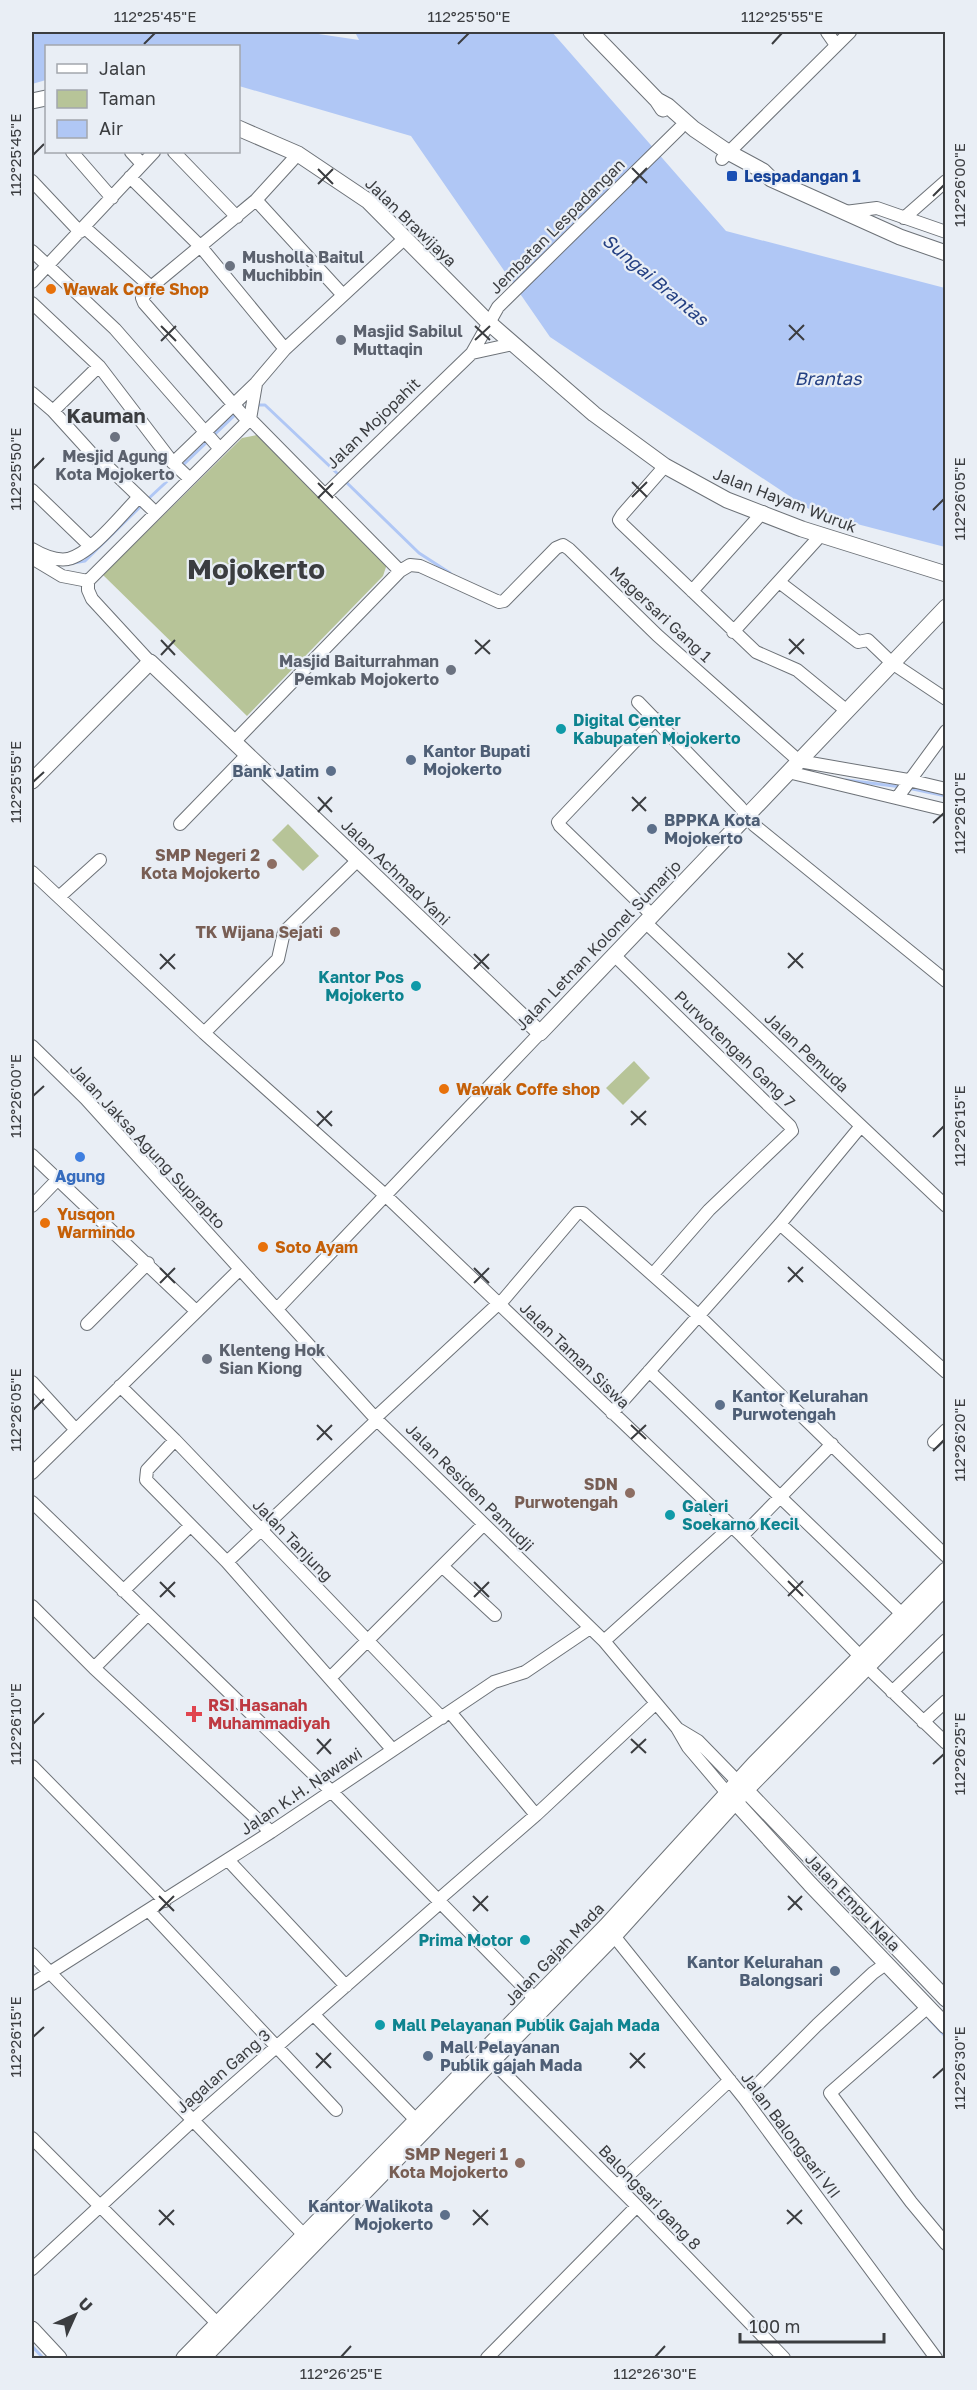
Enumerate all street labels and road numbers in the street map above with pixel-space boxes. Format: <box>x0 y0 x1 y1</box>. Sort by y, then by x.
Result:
street label: Jembatan Lespadangan <box>485 154 629 298</box>
street label: Jalan Brawijaya <box>361 173 461 271</box>
street label: Jalan Mojopahit <box>322 373 424 473</box>
street label: Jalan Hayam Wuruk <box>710 463 860 537</box>
street label: Magersari Gang 1 <box>606 562 716 666</box>
street label: Jalan Achmad Yani <box>337 815 455 929</box>
street label: Jalan Letnan Kolonel Sumarjo <box>511 855 685 1035</box>
street label: Purwotengah Gang 7 <box>671 986 799 1112</box>
street label: Jalan Pemuda <box>761 1008 853 1096</box>
street label: Jalan Jaksa Agung Suprapto <box>66 1059 230 1233</box>
street label: Jalan Taman Siswa <box>516 1297 634 1413</box>
street label: Jalan Residen Pamudji <box>402 1419 538 1555</box>
street label: Jalan Tanjung <box>249 1495 337 1585</box>
street label: Jalan K.H. Nawawi <box>236 1743 366 1839</box>
street label: Jalan Empu Nala <box>801 1849 905 1955</box>
street label: Jalan Gajah Mada <box>500 1898 608 2010</box>
street label: Jagalan Gang 3 <box>172 2025 274 2117</box>
street label: Jalan Balongsari VII <box>737 2068 845 2202</box>
street label: Balongsari gang 8 <box>595 2140 705 2254</box>

